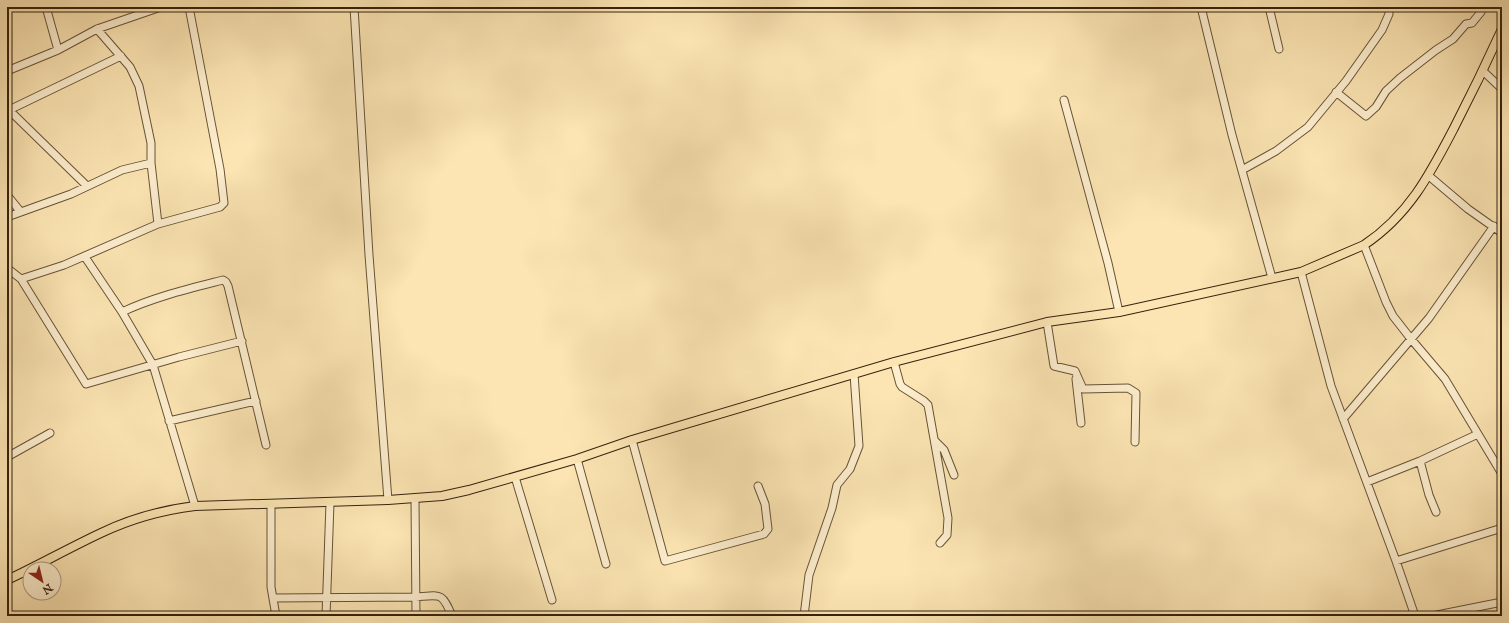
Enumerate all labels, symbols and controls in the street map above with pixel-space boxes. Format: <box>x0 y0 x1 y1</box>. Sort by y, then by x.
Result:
north arrow <box>22 561 62 601</box>
text: N <box>39 579 56 597</box>

